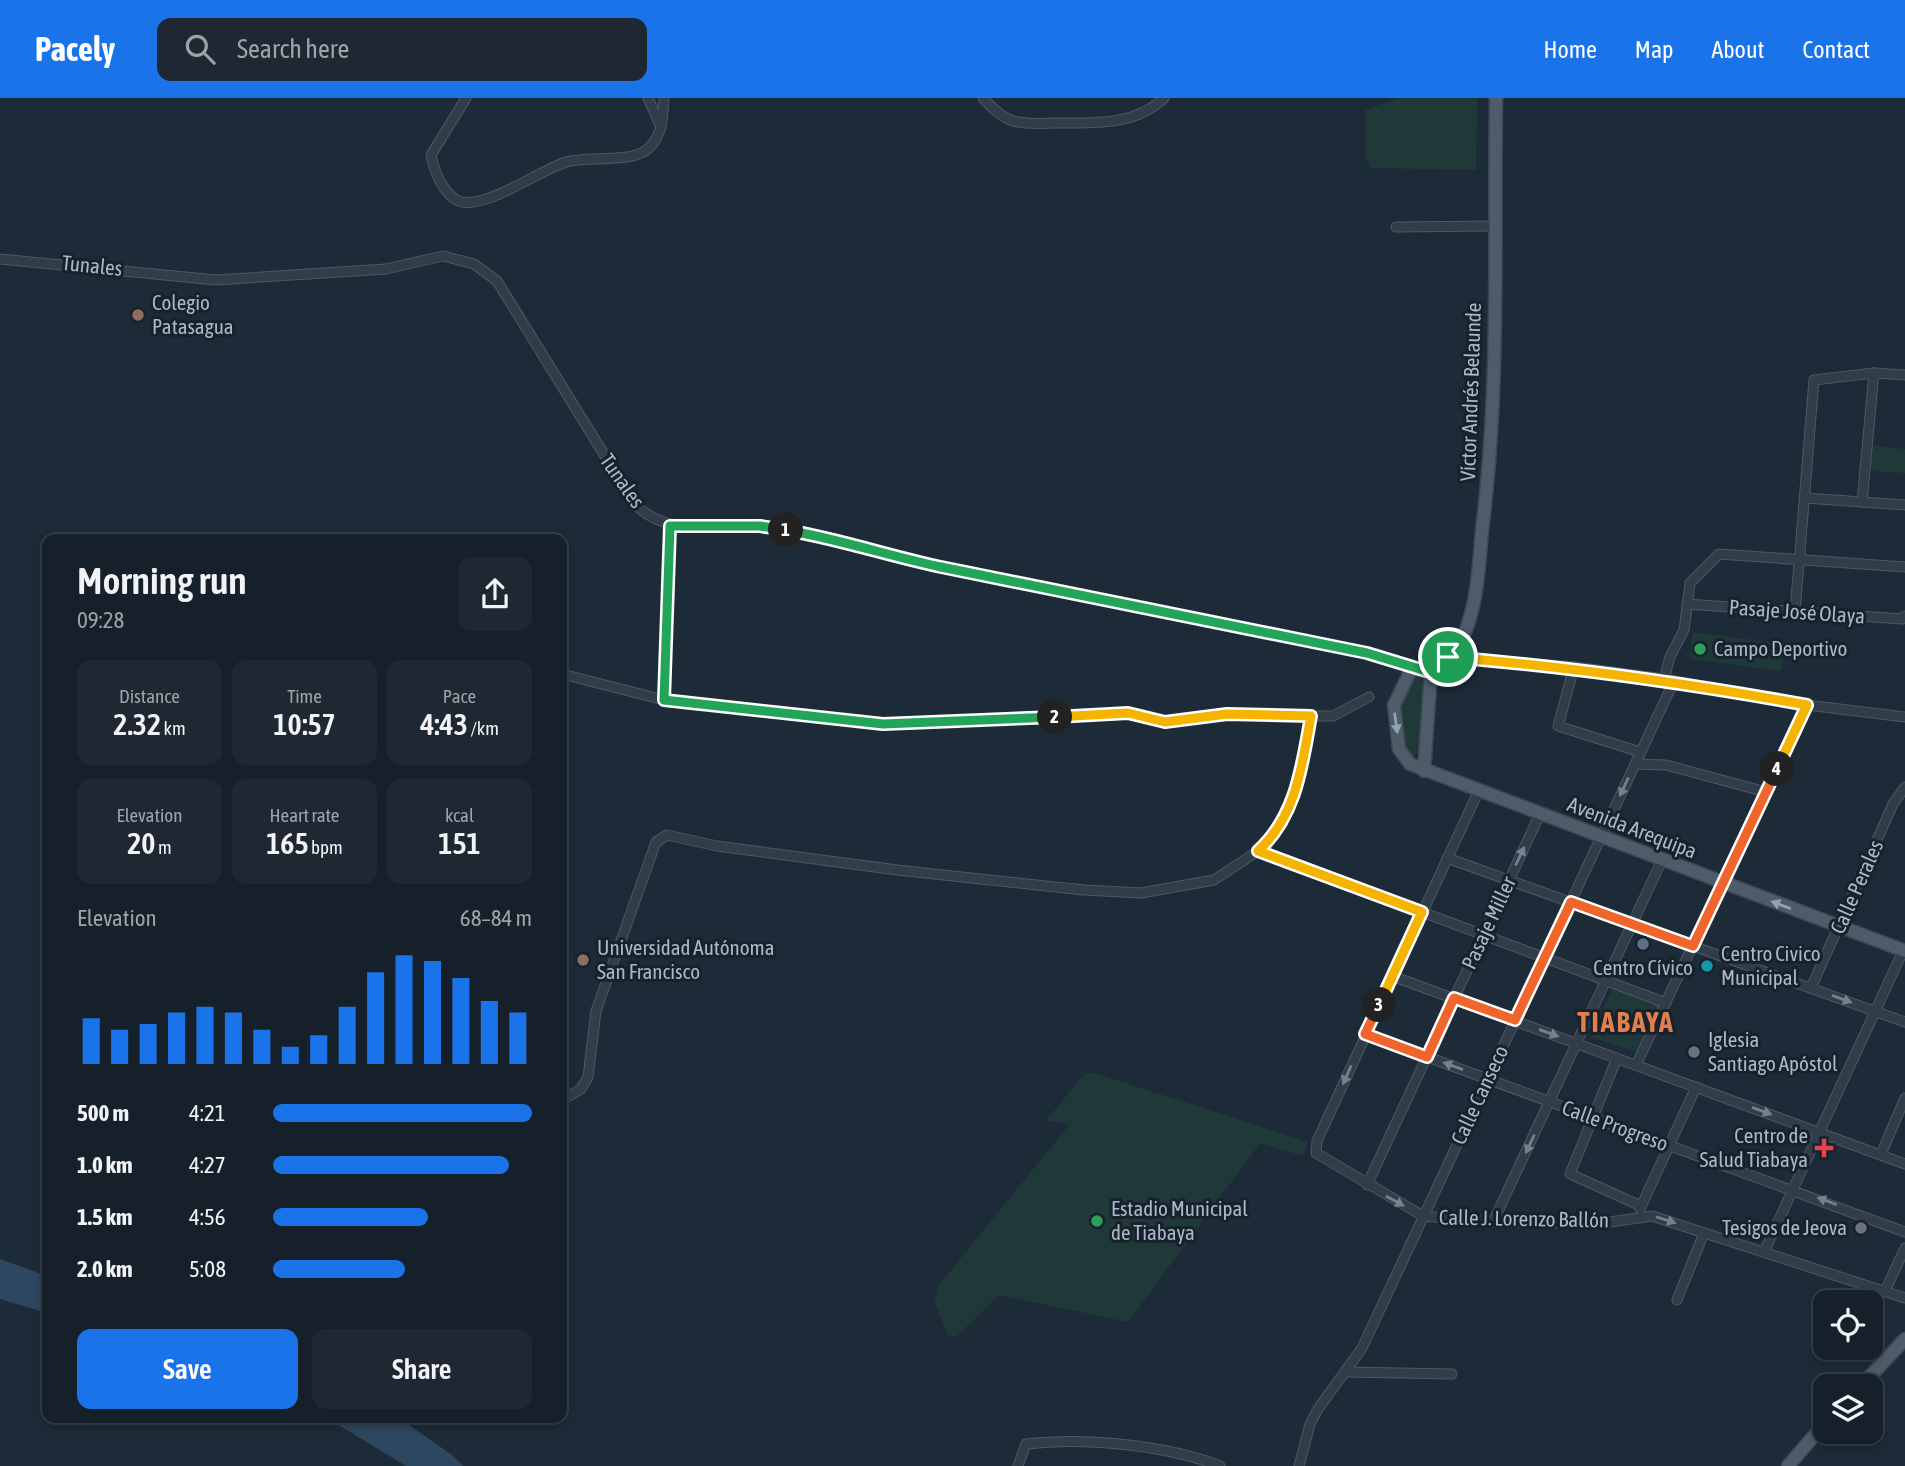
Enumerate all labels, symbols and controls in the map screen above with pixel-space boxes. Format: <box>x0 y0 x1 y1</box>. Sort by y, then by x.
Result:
search box <box>157 18 647 81</box>
text: Pacely <box>35 30 115 68</box>
icon: search <box>181 30 219 68</box>
text: Search here <box>237 34 349 64</box>
text: Home <box>1543 36 1597 63</box>
text: Map <box>1635 36 1673 63</box>
text: About <box>1711 36 1764 63</box>
text: Contact <box>1802 36 1870 63</box>
street label: Tunales <box>61 250 123 280</box>
place label: Colegio Patasagua <box>152 290 234 338</box>
street label: Víctor Andrés Belaunde <box>1455 302 1485 482</box>
marker: Colegio Patasagua <box>130 307 146 323</box>
street label: Tunales <box>596 449 650 512</box>
pin: 1 <box>768 512 804 548</box>
text: 1 <box>781 518 790 540</box>
button: share <box>458 557 532 631</box>
text: Morning run <box>77 559 247 602</box>
street label: Pasaje José Olaya <box>1728 594 1866 628</box>
text: 09:28 <box>77 607 124 633</box>
pin <box>1418 627 1478 687</box>
place label: Campo Deportivo <box>1714 636 1847 660</box>
icon: arrive <box>1429 638 1467 676</box>
marker: Campo Deportivo <box>1692 641 1708 657</box>
text: Distance <box>119 685 180 707</box>
text: Time <box>287 685 322 707</box>
text: Pace <box>443 685 476 707</box>
pin: 2 <box>1038 700 1072 734</box>
text: 2 <box>1050 705 1059 727</box>
text: 2.32 <box>113 707 161 741</box>
text: 10:57 <box>273 707 336 741</box>
text: 4:43 <box>420 707 468 741</box>
one-way arrow <box>1390 712 1401 734</box>
text: km <box>161 717 186 739</box>
text: /km <box>468 717 499 739</box>
pin: 4 <box>1760 752 1795 786</box>
text: 4 <box>1772 757 1781 779</box>
one-way arrow <box>1618 777 1630 797</box>
street label: Avenida Arequipa <box>1564 791 1700 863</box>
text: Elevation <box>117 804 182 826</box>
text: Heart rate <box>270 804 339 826</box>
text: kcal <box>445 804 474 826</box>
text: 20 <box>127 826 155 860</box>
text: 165 <box>266 826 309 860</box>
text: 151 <box>438 826 481 860</box>
text: m <box>155 836 172 858</box>
text: bpm <box>309 836 343 858</box>
street label: Calle Perales <box>1825 836 1887 937</box>
one-way arrow <box>1515 846 1526 867</box>
street label: Pasaje Miller <box>1456 872 1520 973</box>
one-way arrow <box>1771 899 1792 910</box>
text: Elevation <box>77 905 157 931</box>
text: 68–84 m <box>460 905 532 931</box>
place label: Universidad Autónoma San Francisco <box>597 935 774 983</box>
marker: Centro Cívico <box>1635 936 1651 952</box>
place label: Centro Civico Municipal <box>1721 941 1821 989</box>
marker: Universidad Autónoma San Francisco <box>575 952 591 968</box>
place label: Centro Cívico <box>1593 955 1693 979</box>
marker: Centro Civico Municipal <box>1699 958 1715 974</box>
pin: 3 <box>1362 988 1396 1023</box>
text: 3 <box>1374 993 1383 1015</box>
one-way arrow <box>1832 994 1853 1005</box>
district label: TIABAYA <box>1577 1006 1675 1038</box>
place label: Iglesia Santiago Apóstol <box>1708 1027 1838 1075</box>
one-way arrow <box>1538 1028 1559 1039</box>
street label: Calle Canseco <box>1446 1041 1512 1148</box>
marker: Iglesia Santiago Apóstol <box>1686 1044 1702 1060</box>
one-way arrow <box>1442 1061 1463 1072</box>
one-way arrow <box>1341 1065 1353 1085</box>
street label: Calle Progreso <box>1559 1095 1672 1155</box>
text: 500 m <box>77 1100 129 1126</box>
text: 4:21 <box>189 1100 226 1126</box>
one-way arrow <box>1752 1106 1773 1117</box>
place label: Centro de Salud Tiabaya <box>1700 1123 1808 1171</box>
one-way arrow <box>1524 1134 1535 1154</box>
marker: Centro de Salud Tiabaya <box>1814 1138 1834 1158</box>
text: 1.0 km <box>77 1152 133 1178</box>
text: 4:27 <box>189 1152 226 1178</box>
one-way arrow <box>1386 1195 1405 1207</box>
place label: Estadio Municipal de Tiabaya <box>1111 1196 1248 1244</box>
one-way arrow <box>1816 1196 1837 1207</box>
text: 1.5 km <box>77 1204 133 1230</box>
text: 4:56 <box>189 1204 226 1230</box>
street label: Calle J. Lorenzo Ballón <box>1439 1205 1609 1231</box>
marker: Estadio Municipal de Tiabaya <box>1089 1213 1105 1229</box>
place label: Tesigos de Jeova <box>1722 1215 1847 1239</box>
one-way arrow <box>1656 1216 1677 1226</box>
marker: Tesigos de Jeova <box>1853 1220 1869 1236</box>
text: 2.0 km <box>77 1256 133 1282</box>
text: 5:08 <box>189 1256 226 1282</box>
map controls <box>1813 1290 1883 1444</box>
button: locate <box>1813 1290 1883 1360</box>
button: Save <box>77 1329 298 1409</box>
button: Share <box>312 1329 532 1409</box>
button: layers <box>1813 1374 1883 1444</box>

